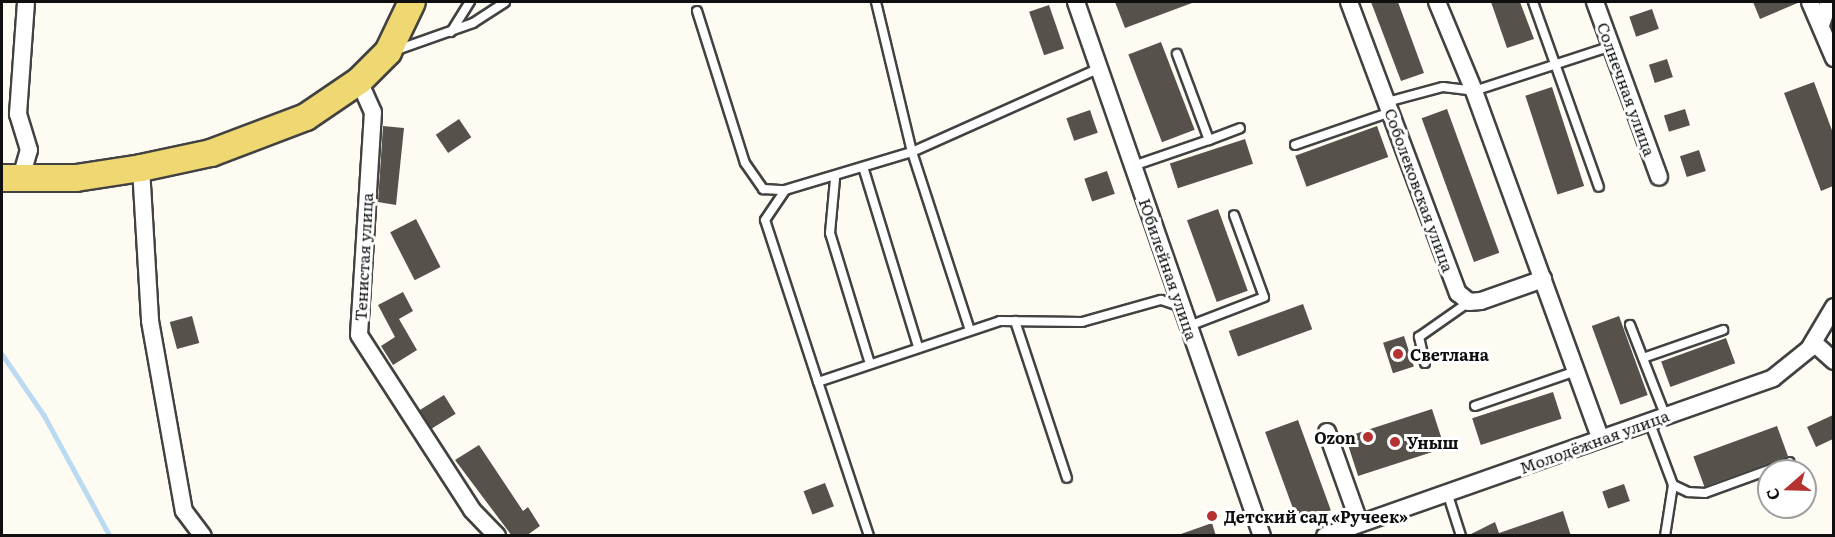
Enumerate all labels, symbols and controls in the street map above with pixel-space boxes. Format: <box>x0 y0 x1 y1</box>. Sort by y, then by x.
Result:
street label: Солнечная улица <box>1594 20 1660 158</box>
street label: Соболековская улица <box>1381 105 1459 275</box>
street label: Тенистая улица <box>350 192 376 322</box>
street label: Юбилейная улица <box>1136 196 1202 342</box>
place label: Светлана <box>1410 344 1489 364</box>
marker: Светлана <box>1391 347 1405 361</box>
street label: Молодёжная улица <box>1517 405 1671 477</box>
place label: Ozon <box>1314 427 1356 447</box>
marker: Ozon <box>1361 430 1375 444</box>
place label: Уныш <box>1407 432 1459 452</box>
marker: Уныш <box>1388 435 1402 449</box>
north arrow <box>1757 459 1817 519</box>
text: С <box>1759 485 1785 504</box>
place label: Детский сад «Ручеек» <box>1224 506 1408 526</box>
marker: Детский сад «Ручеек» <box>1205 509 1219 523</box>

